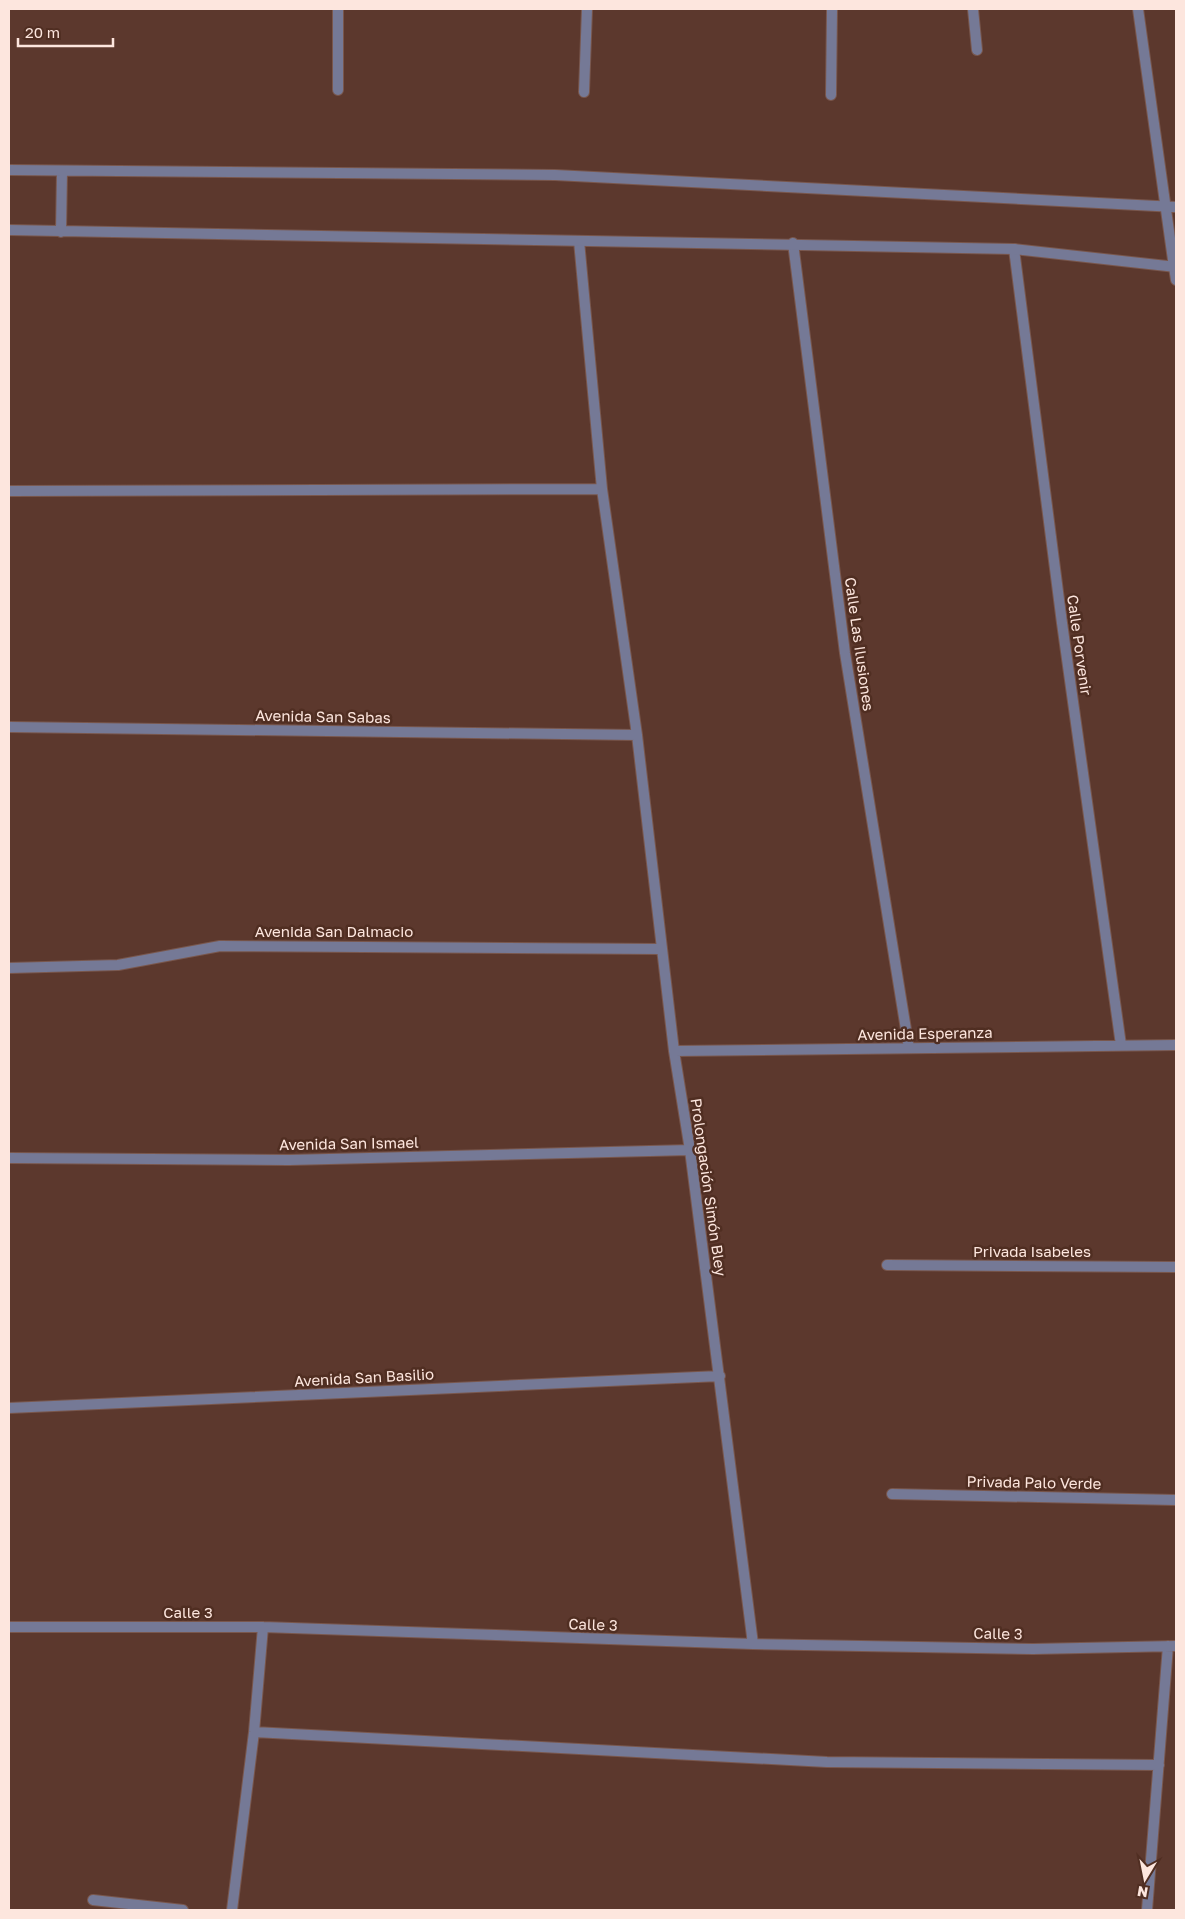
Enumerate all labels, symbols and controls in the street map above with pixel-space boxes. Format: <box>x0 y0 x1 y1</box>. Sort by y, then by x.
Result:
scale bar <box>18 15 112 47</box>
text: 20 m <box>25 23 60 41</box>
street label: Calle Las Ilusiones <box>842 576 878 712</box>
street label: Calle Porvenir <box>1064 594 1096 697</box>
street label: Avenida San Sabas <box>255 706 391 726</box>
street label: Avenida San Dalmacio <box>255 922 413 940</box>
street label: Avenida Esperanza <box>857 1023 993 1043</box>
street label: Prolongación Simón Bley <box>688 1097 730 1278</box>
street label: Avenida San Ismael <box>279 1133 419 1153</box>
street label: Privada Isabeles <box>973 1242 1091 1260</box>
street label: Avenida San Basilio <box>294 1364 434 1390</box>
street label: Privada Palo Verde <box>967 1472 1102 1492</box>
street label: Calle 3 <box>163 1603 213 1621</box>
street label: Calle 3 <box>568 1614 618 1634</box>
street label: Calle 3 <box>973 1624 1023 1642</box>
north arrow <box>1120 1854 1170 1904</box>
text: N <box>1136 1883 1149 1902</box>

